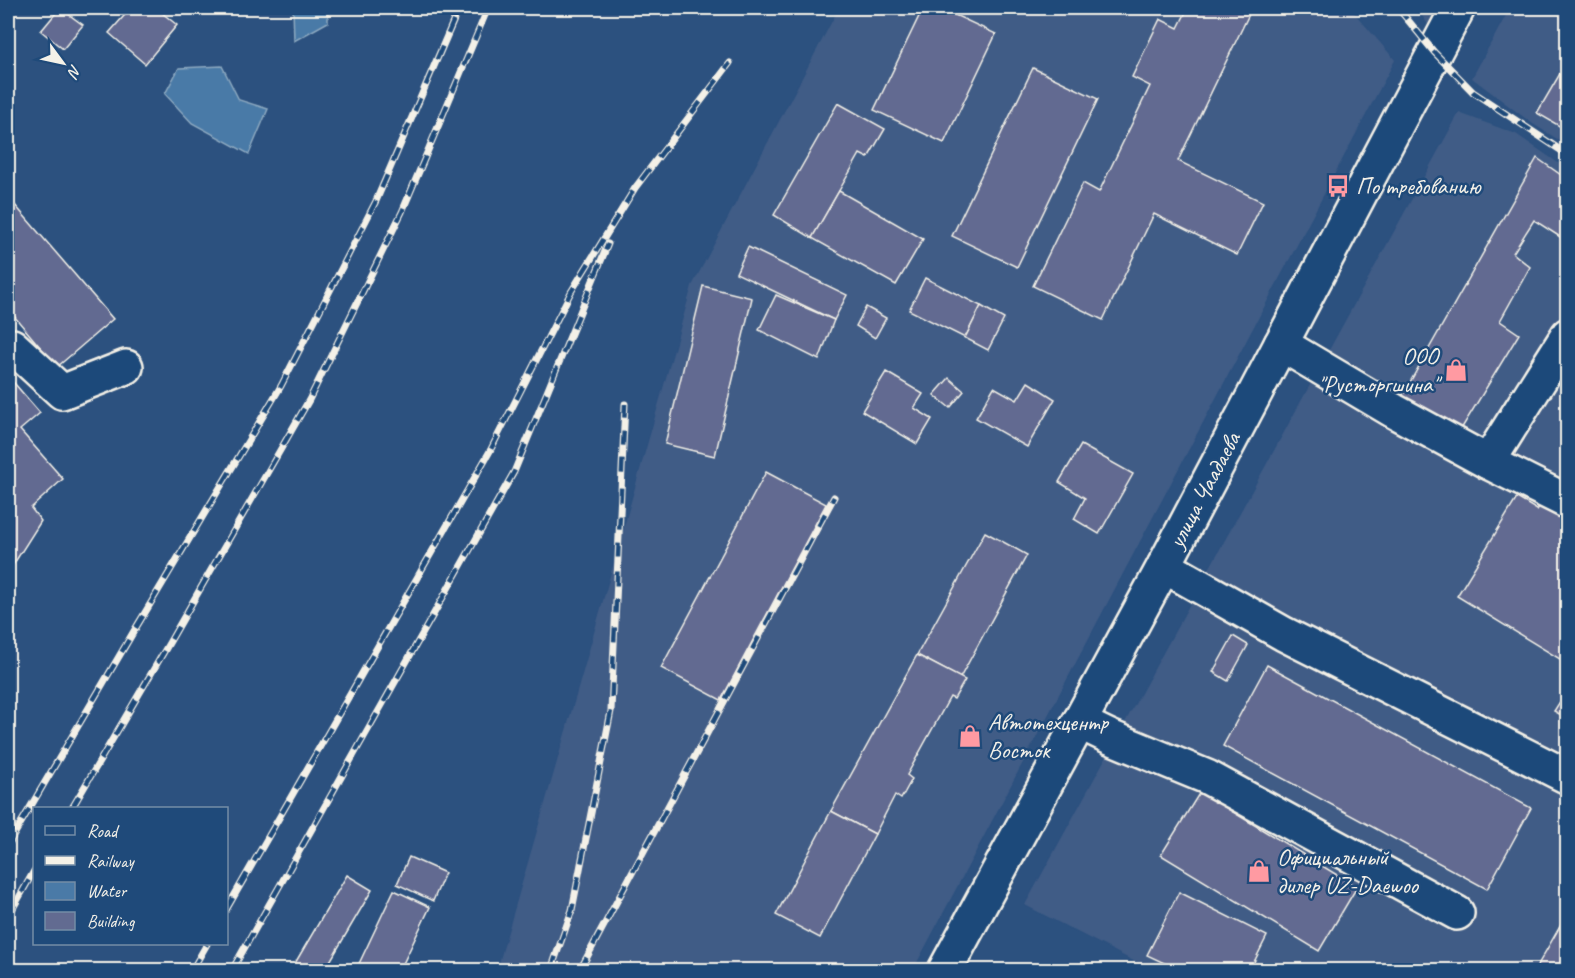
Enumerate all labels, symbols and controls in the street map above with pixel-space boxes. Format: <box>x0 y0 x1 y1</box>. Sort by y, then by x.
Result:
north arrow <box>33 33 93 93</box>
text: N <box>62 61 86 83</box>
place label: По требованию <box>1356 171 1482 201</box>
bus stop icon: По требованию <box>1325 173 1351 199</box>
place label: ООО "Русторгшина" <box>1318 341 1443 399</box>
shop icon: ООО "Русторгшина" <box>1443 357 1469 383</box>
street label: улица Чаадаева <box>1160 426 1248 555</box>
place label: Автотехцентр Восток <box>988 707 1110 765</box>
shop icon: Автотехцентр Восток <box>957 723 983 749</box>
legend <box>33 807 228 945</box>
text: Road <box>87 820 120 842</box>
place label: Официальный дилер UZ-Daewoo <box>1277 842 1420 900</box>
text: Railway <box>87 850 135 872</box>
shop icon: Официальный дилер UZ-Daewoo <box>1246 858 1272 884</box>
text: Water <box>87 880 128 902</box>
text: Building <box>87 910 136 932</box>

